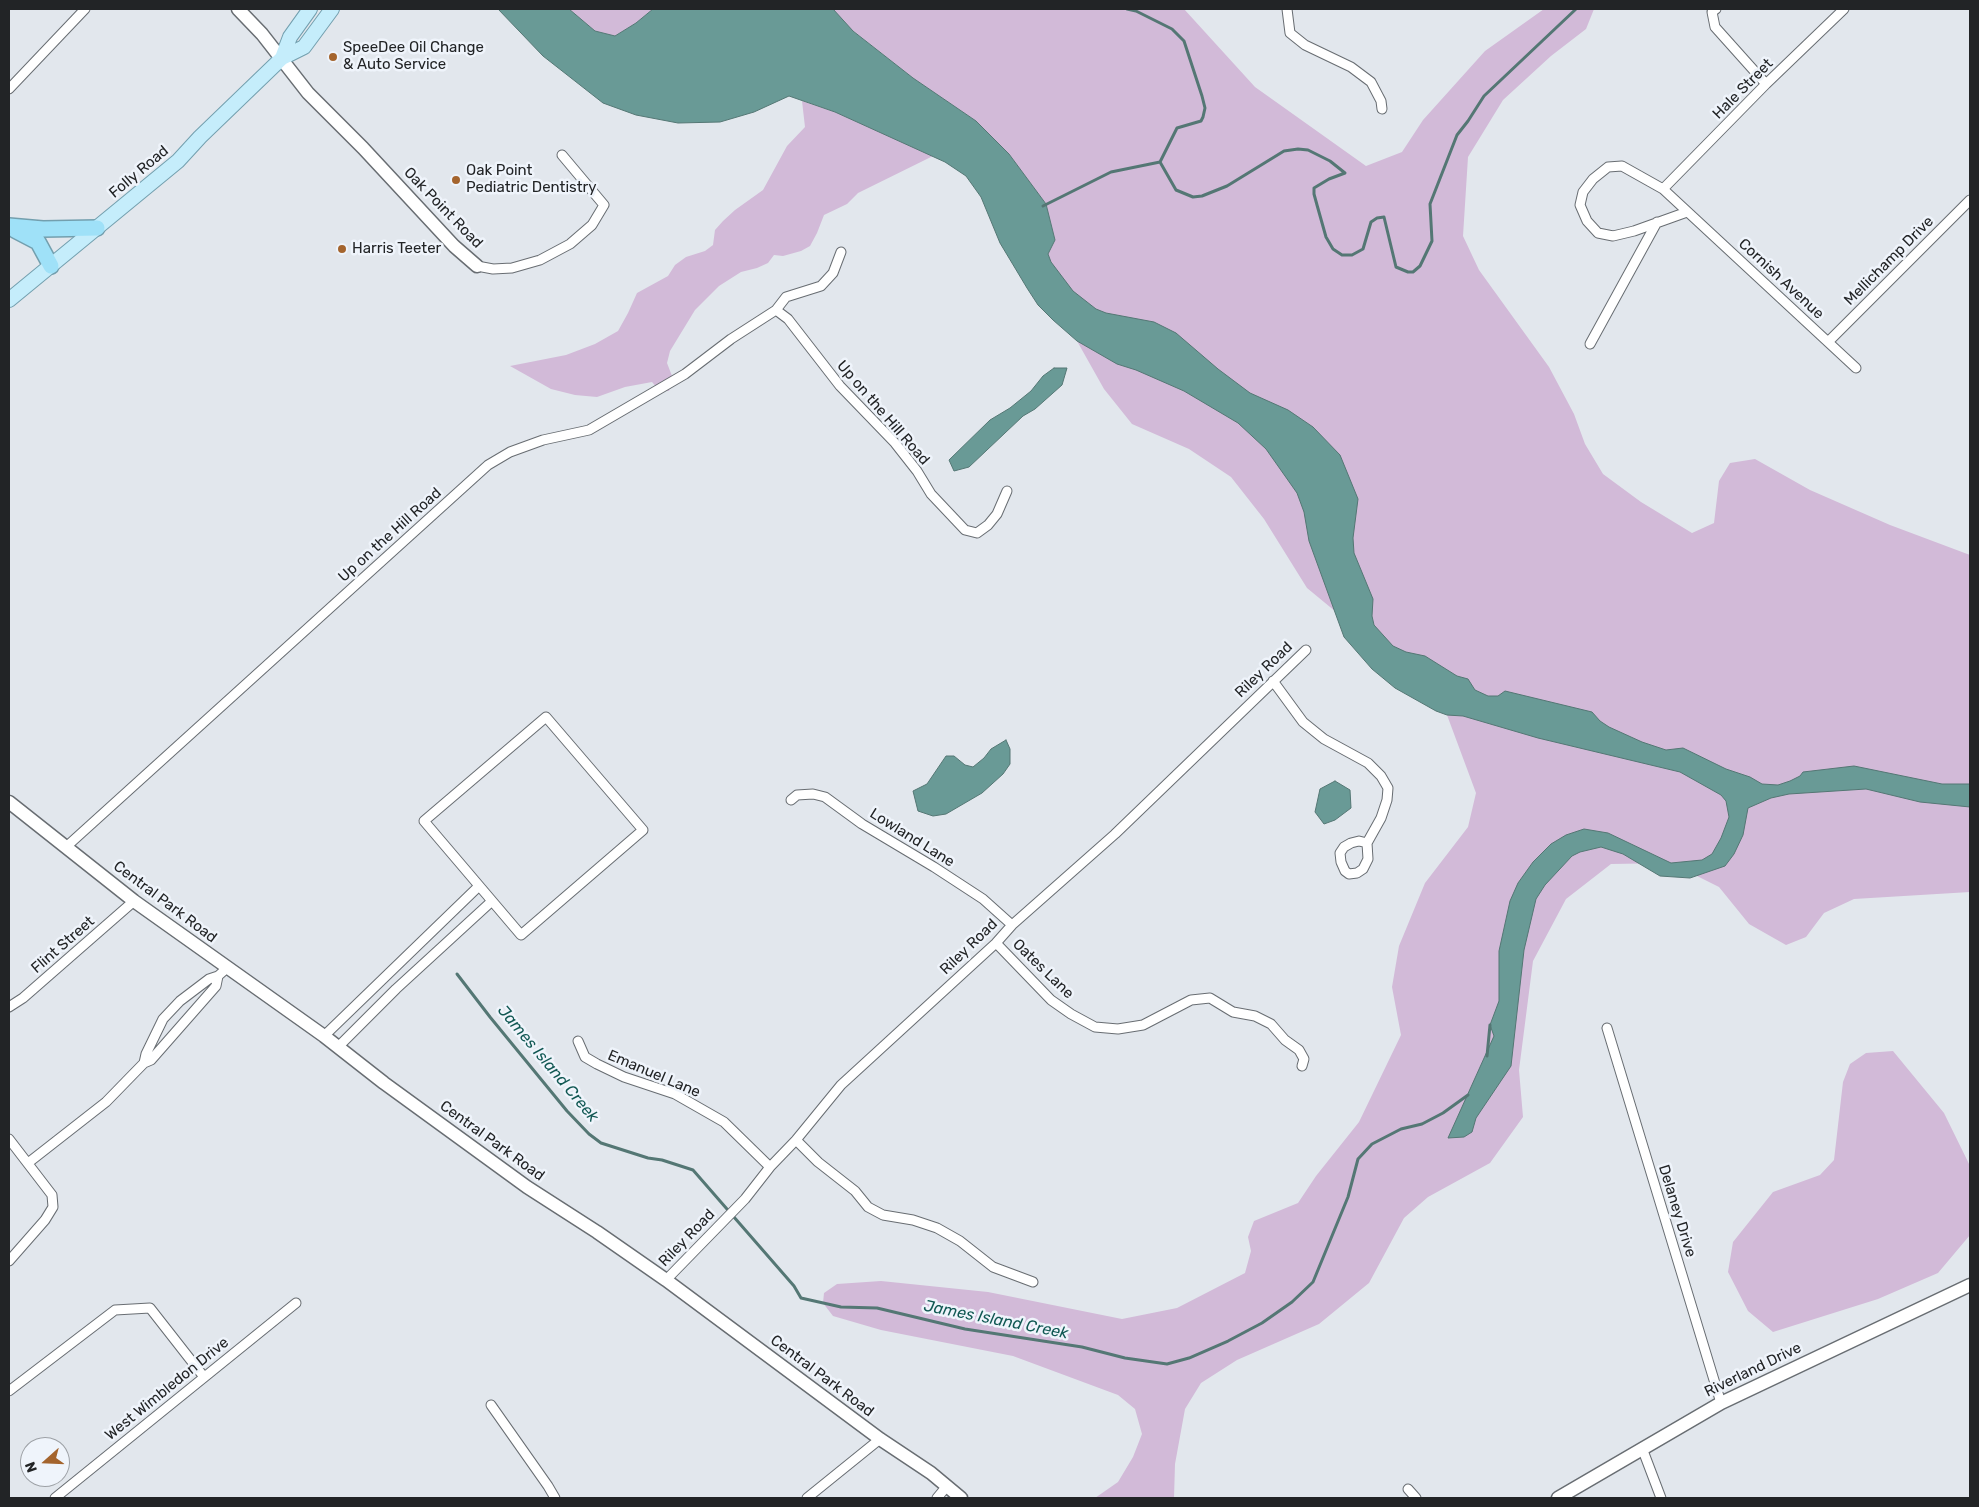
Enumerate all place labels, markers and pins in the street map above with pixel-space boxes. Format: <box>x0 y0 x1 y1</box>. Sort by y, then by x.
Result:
place label: SpeeDee Oil Change & Auto Service <box>343 39 484 74</box>
marker: SpeeDee Oil Change & Auto Service <box>327 51 339 63</box>
place label: Oak Point Pediatric Dentistry <box>466 162 597 197</box>
marker: Oak Point Pediatric Dentistry <box>450 174 462 186</box>
place label: Harris Teeter <box>352 240 441 258</box>
marker: Harris Teeter <box>336 243 348 255</box>

